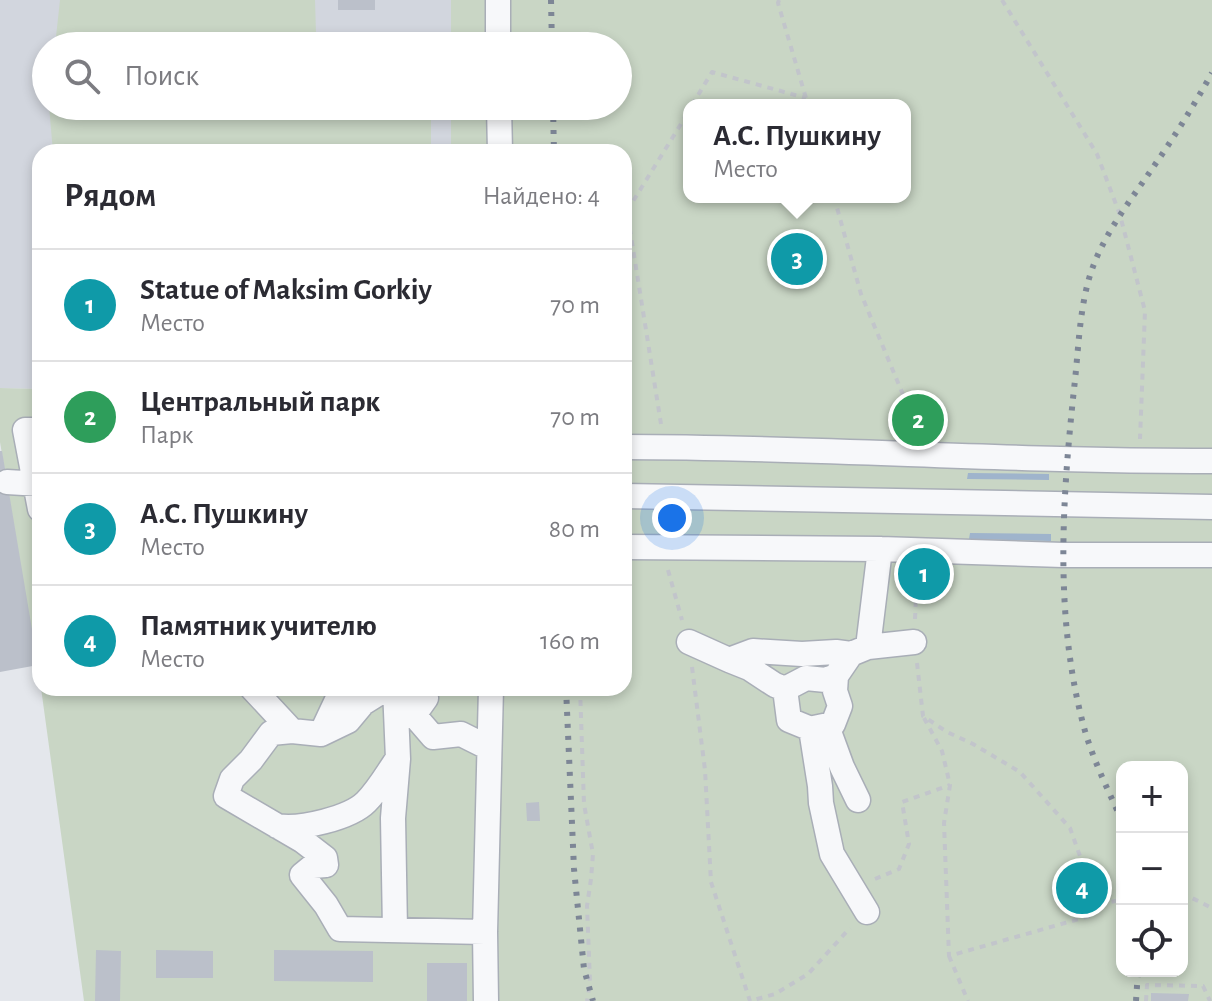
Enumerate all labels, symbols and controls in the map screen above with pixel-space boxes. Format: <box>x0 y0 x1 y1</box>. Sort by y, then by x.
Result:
search box <box>32 32 632 120</box>
icon: search <box>60 54 104 98</box>
text: Поиск <box>124 61 199 91</box>
popup <box>683 99 911 203</box>
text: А.С. Пушкину <box>713 121 881 151</box>
text: Место <box>713 156 778 182</box>
text: Рядом <box>64 179 156 213</box>
text: Найдено: 4 <box>482 183 600 209</box>
pin: 3 <box>771 229 823 289</box>
text: Statue of Maksim Gorkiy <box>140 275 432 305</box>
text: 1 <box>85 292 95 318</box>
text: 70 m <box>550 292 600 318</box>
text: Место <box>140 310 205 336</box>
text: Центральный парк <box>140 387 380 417</box>
pin: 2 <box>892 390 944 450</box>
text: 2 <box>84 404 96 430</box>
text: 70 m <box>550 404 600 430</box>
text: Парк <box>140 422 193 448</box>
your location <box>652 498 692 538</box>
text: А.С. Пушкину <box>140 499 308 529</box>
text: 3 <box>84 516 96 542</box>
text: 80 m <box>549 516 600 542</box>
text: Место <box>140 534 205 560</box>
pin: 1 <box>898 544 950 604</box>
text: Памятник учителю <box>140 611 377 641</box>
text: 4 <box>83 628 97 654</box>
text: 160 m <box>540 628 600 654</box>
text: Место <box>140 646 205 672</box>
map controls <box>1116 761 1188 977</box>
button: + <box>1116 761 1188 833</box>
button: − <box>1116 833 1188 905</box>
pin: 4 <box>1056 858 1108 918</box>
button: locate <box>1116 905 1188 977</box>

